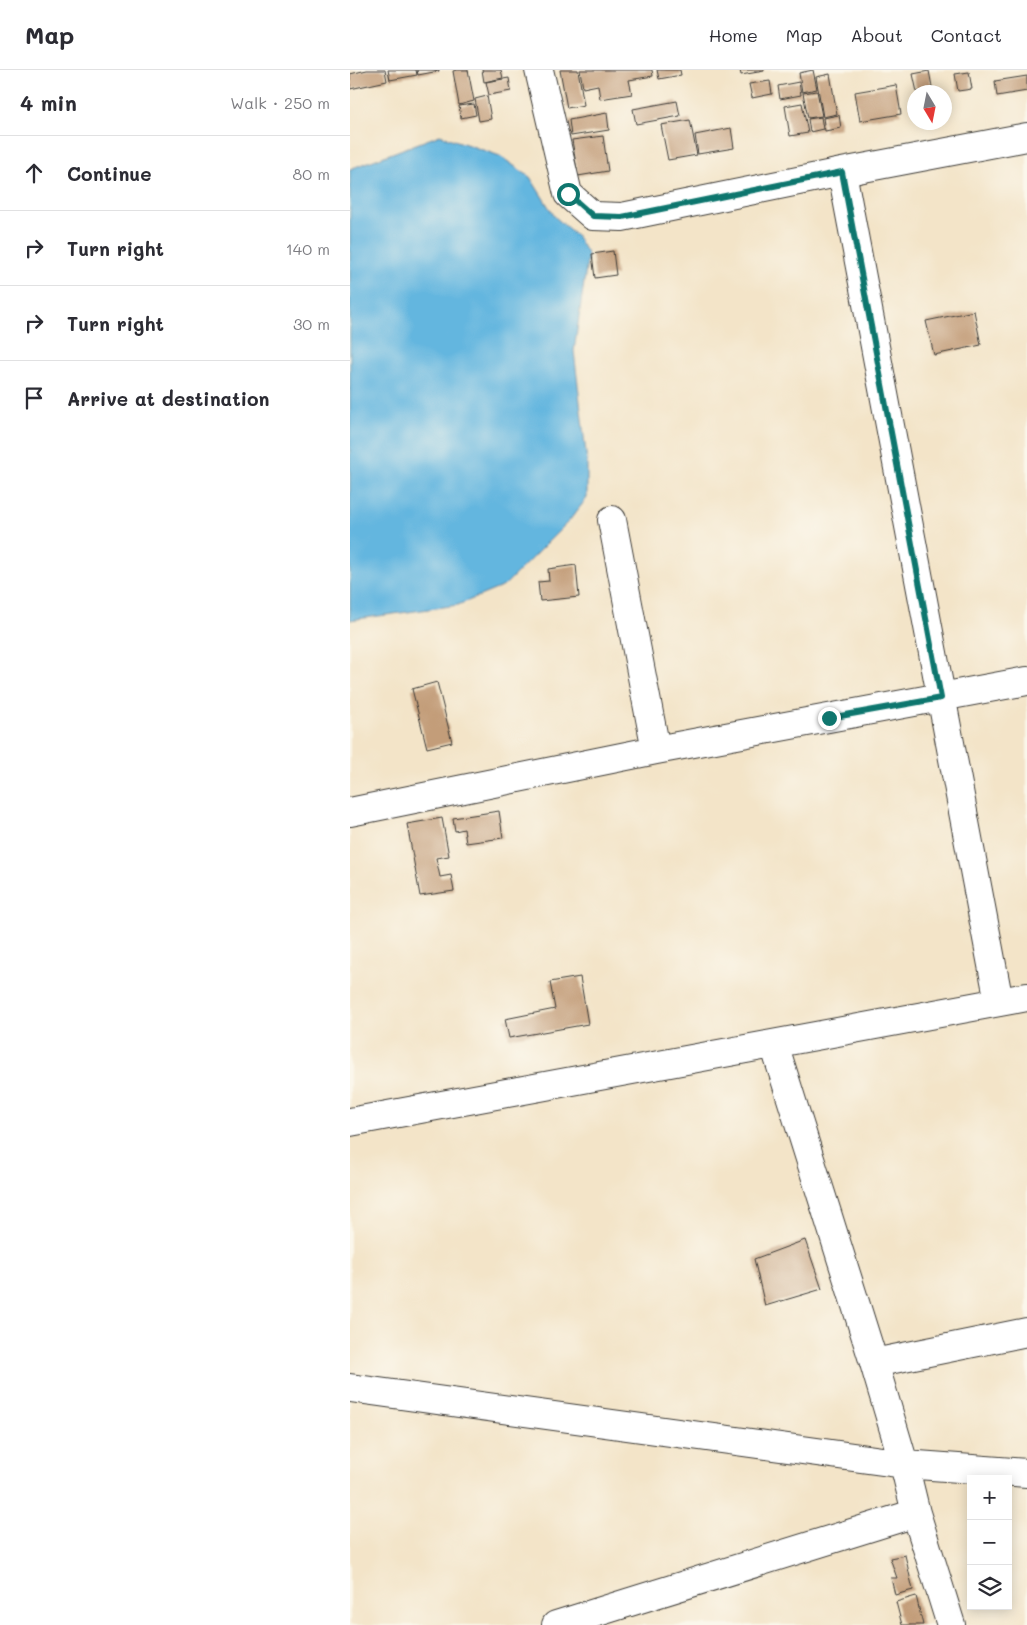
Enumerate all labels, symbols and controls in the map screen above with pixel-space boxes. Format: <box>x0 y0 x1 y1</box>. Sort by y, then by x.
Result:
text: Map <box>25 19 74 50</box>
text: Home <box>709 23 758 47</box>
text: Map <box>786 23 822 47</box>
text: About <box>850 23 903 47</box>
text: Contact <box>931 23 1002 47</box>
north arrow <box>907 85 952 130</box>
text: 4 min <box>20 89 77 116</box>
text: Walk · 250 m <box>230 92 330 113</box>
icon: ahead <box>20 159 48 187</box>
text: Continue <box>67 161 152 186</box>
text: 80 m <box>293 163 330 184</box>
route start <box>557 183 580 206</box>
icon: right <box>20 234 48 262</box>
text: Turn right <box>67 236 164 261</box>
text: 140 m <box>286 238 330 259</box>
icon: right <box>20 309 48 337</box>
text: Turn right <box>67 311 164 336</box>
text: 30 m <box>293 313 330 334</box>
icon: arrive <box>20 384 48 412</box>
text: Arrive at destination <box>67 386 270 411</box>
route end <box>818 707 841 730</box>
map controls <box>967 1475 1012 1610</box>
button: + <box>967 1475 1012 1520</box>
button: − <box>967 1520 1012 1565</box>
button: layers <box>967 1565 1012 1610</box>

